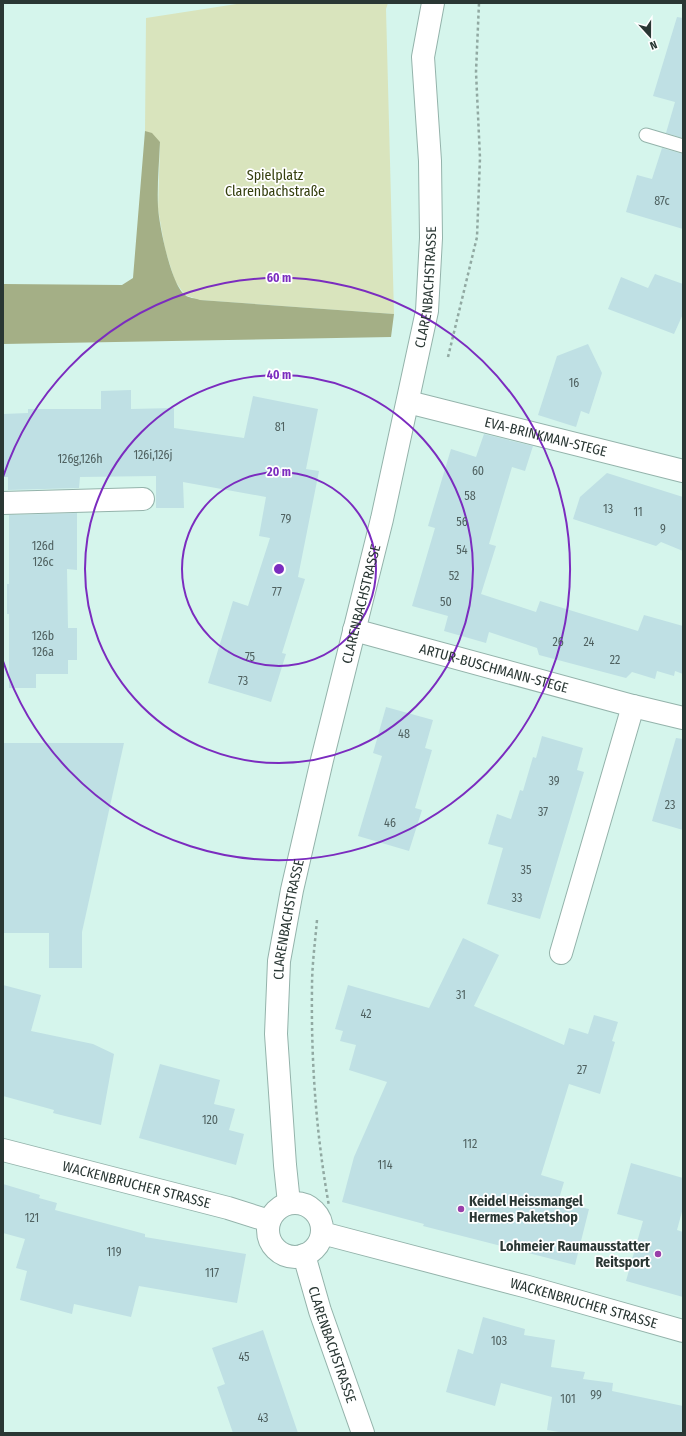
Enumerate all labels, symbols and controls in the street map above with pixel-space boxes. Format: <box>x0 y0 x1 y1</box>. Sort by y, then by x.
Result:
north arrow <box>630 16 670 56</box>
text: N <box>648 38 659 52</box>
park label: Spielplatz Clarenbachstraße <box>225 167 325 200</box>
house number: 87c <box>654 194 670 208</box>
street label: CLARENBACHSTRASSE <box>411 226 440 349</box>
text: 60 m <box>267 271 291 285</box>
text: 40 m <box>267 368 291 382</box>
house number: 16 <box>569 376 579 390</box>
street label: EVA-BRINKMAN-STEGE <box>483 413 609 460</box>
house number: 81 <box>275 420 285 434</box>
house number: 126i,126j <box>133 448 173 462</box>
house number: 126g,126h <box>57 452 103 466</box>
house number: 60 <box>472 464 484 478</box>
text: 20 m <box>266 465 291 479</box>
house number: 58 <box>464 489 476 503</box>
house number: 13 <box>603 502 613 516</box>
house number: 11 <box>633 505 643 519</box>
house number: 79 <box>281 512 291 526</box>
house number: 56 <box>456 515 468 529</box>
house number: 9 <box>660 522 666 536</box>
house number: 126d <box>32 539 54 553</box>
street label: CLARENBACHSTRASSE <box>338 542 384 665</box>
house number: 54 <box>456 543 468 557</box>
house number: 126c <box>32 555 54 569</box>
centre of rings <box>272 562 286 576</box>
house number: 52 <box>449 569 459 583</box>
house number: 77 <box>272 585 282 599</box>
house number: 50 <box>440 595 452 609</box>
house number: 126b <box>32 629 54 643</box>
house number: 26 <box>552 635 564 649</box>
house number: 24 <box>584 635 595 649</box>
street label: ARTUR-BUSCHMANN-STEGE <box>418 640 571 697</box>
house number: 126a <box>32 645 54 659</box>
house number: 75 <box>245 650 256 664</box>
house number: 22 <box>610 653 620 667</box>
house number: 73 <box>238 674 248 688</box>
house number: 48 <box>398 727 410 741</box>
house number: 39 <box>548 774 560 788</box>
house number: 23 <box>665 798 675 812</box>
house number: 37 <box>538 805 548 819</box>
house number: 46 <box>384 816 396 830</box>
street label: CLARENBACHSTRASSE <box>270 857 307 980</box>
house number: 35 <box>521 863 532 877</box>
house number: 33 <box>512 891 522 905</box>
house number: 31 <box>456 988 466 1002</box>
house number: 42 <box>361 1007 371 1021</box>
house number: 27 <box>577 1063 587 1077</box>
house number: 120 <box>202 1113 218 1127</box>
house number: 112 <box>463 1137 477 1151</box>
street label: WACKENBRUCHER STRASSE <box>61 1157 213 1212</box>
house number: 114 <box>377 1158 393 1172</box>
place label: Keidel Heissmangel Hermes Paketshop <box>469 1193 583 1226</box>
marker: Keidel Heissmangel Hermes Paketshop <box>456 1204 466 1214</box>
house number: 121 <box>25 1211 39 1225</box>
place label: Lohmeier Raumausstatter Reitsport <box>500 1238 651 1271</box>
house number: 119 <box>106 1245 122 1259</box>
marker: Lohmeier Raumausstatter Reitsport <box>653 1249 663 1259</box>
house number: 117 <box>205 1266 219 1280</box>
street label: WACKENBRUCHER STRASSE <box>508 1274 660 1332</box>
street label: CLARENBACHSTRASSE <box>305 1284 360 1406</box>
house number: 103 <box>491 1334 507 1348</box>
house number: 45 <box>238 1350 250 1364</box>
house number: 99 <box>590 1388 602 1402</box>
house number: 101 <box>560 1392 576 1406</box>
house number: 43 <box>257 1411 269 1425</box>

